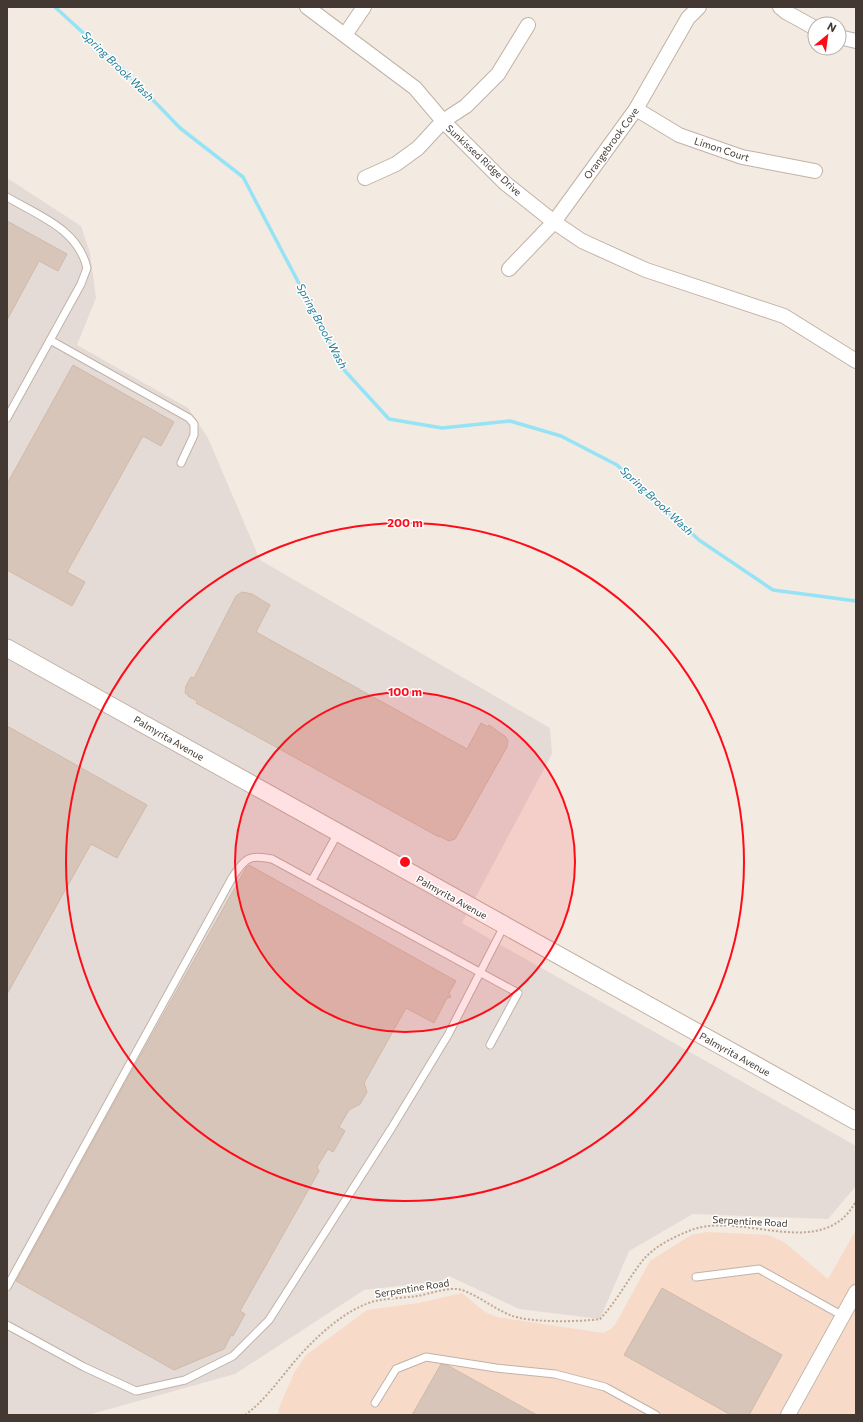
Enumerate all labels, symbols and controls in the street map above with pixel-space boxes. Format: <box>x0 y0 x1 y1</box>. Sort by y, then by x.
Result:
north arrow <box>807 16 847 56</box>
text: N <box>825 19 839 35</box>
water label: Spring Brook Wash <box>80 28 157 103</box>
street label: Orangebrook Cove <box>581 105 641 181</box>
street label: Sunkissed Ridge Drive <box>444 122 524 198</box>
street label: Limon Court <box>693 134 751 164</box>
water label: Spring Brook Wash <box>294 281 350 371</box>
water label: Spring Brook Wash <box>618 464 696 538</box>
text: 200 m <box>387 515 423 529</box>
text: 100 m <box>388 684 422 698</box>
street label: Palmyrita Avenue <box>132 713 206 763</box>
centre of rings <box>398 855 412 869</box>
street label: Palmyrita Avenue <box>415 873 489 921</box>
street label: Palmyrita Avenue <box>698 1030 772 1078</box>
street label: Serpentine Road <box>712 1213 788 1229</box>
street label: Serpentine Road <box>374 1276 450 1300</box>

